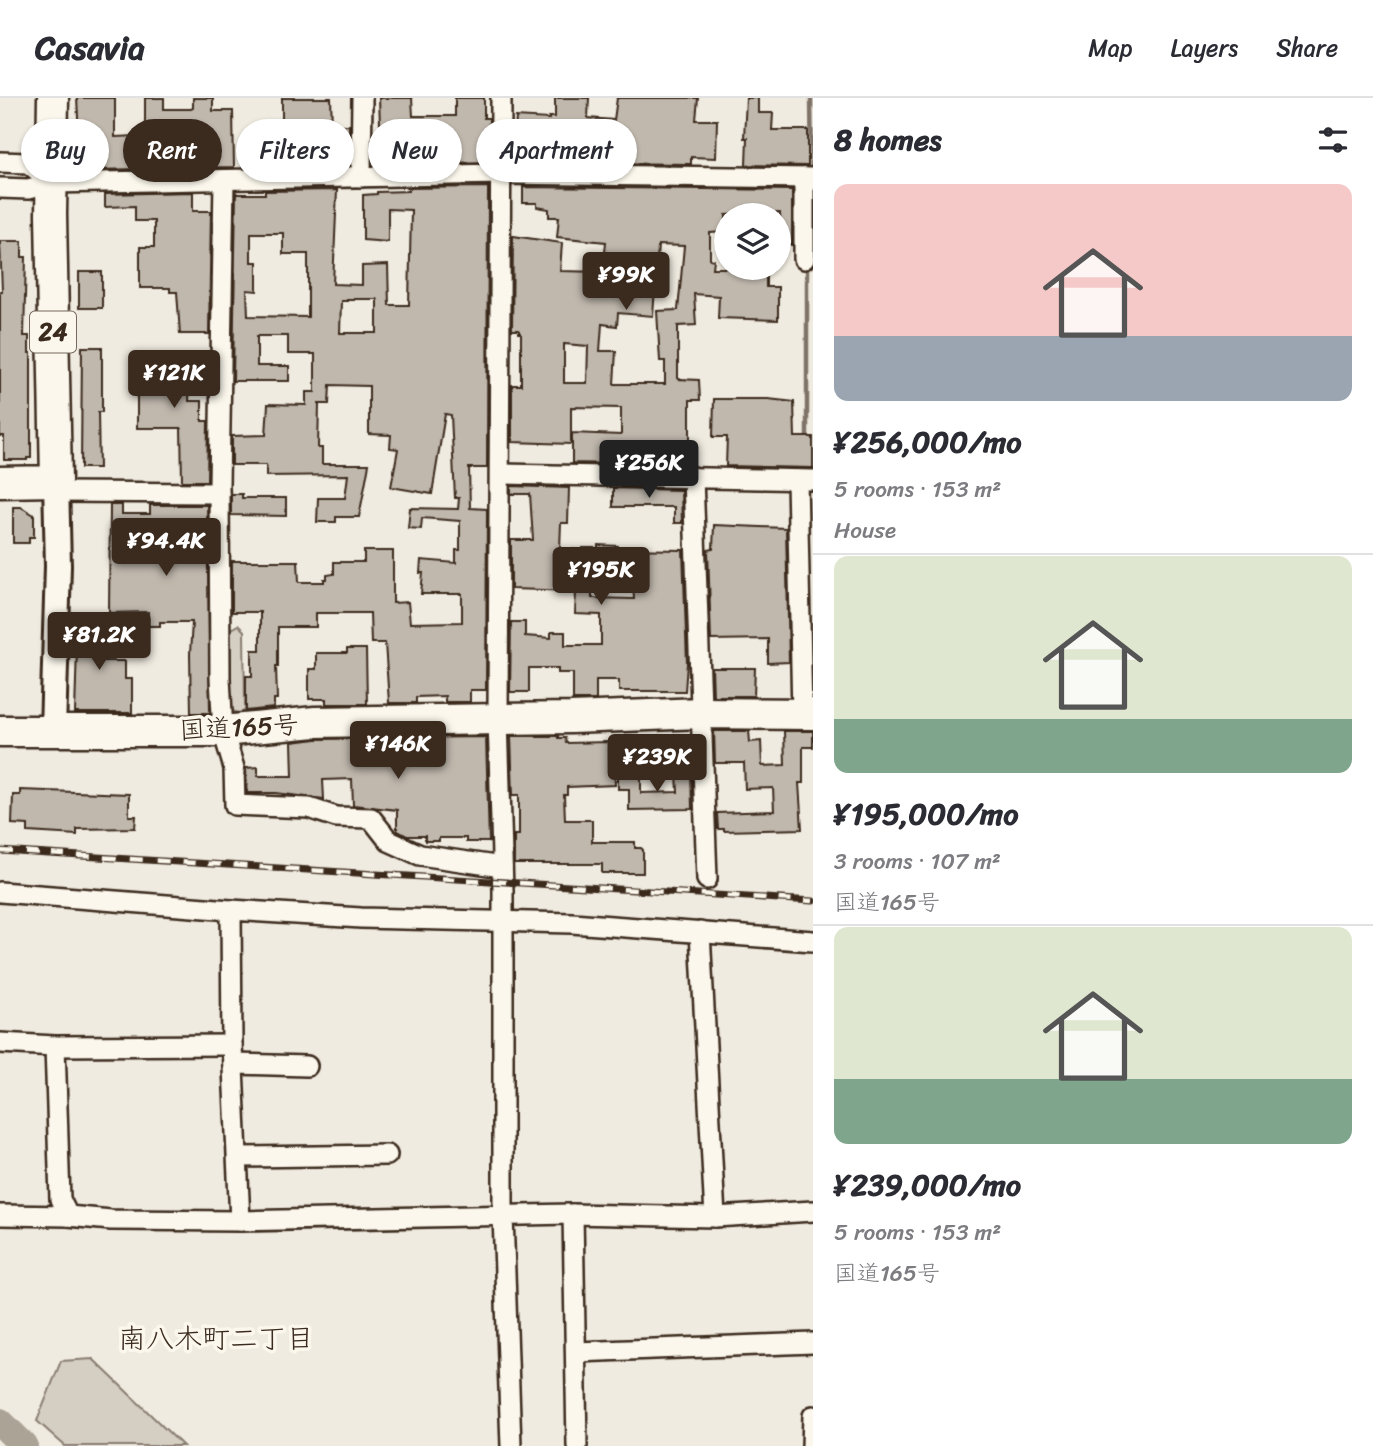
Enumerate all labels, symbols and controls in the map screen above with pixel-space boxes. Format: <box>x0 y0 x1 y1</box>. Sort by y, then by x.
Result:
text: Casavia <box>35 19 145 77</box>
text: Map <box>1088 27 1133 69</box>
text: Layers <box>1171 27 1238 69</box>
text: Share <box>1276 27 1338 69</box>
text: 8 homes <box>834 113 942 167</box>
chip: Buy <box>21 119 109 182</box>
chip: Rent <box>123 119 222 182</box>
chip: Filters <box>236 119 354 182</box>
chip: New <box>368 119 462 182</box>
chip: Apartment <box>476 119 637 182</box>
icon: filters <box>1314 121 1352 159</box>
map controls <box>714 203 791 280</box>
button: layers <box>714 203 791 280</box>
icon: home <box>1030 230 1156 356</box>
pin: ¥99K <box>585 252 667 312</box>
text: ¥99K <box>599 254 654 295</box>
road number: 24 <box>30 312 76 353</box>
pin: ¥121K <box>125 350 223 410</box>
text: ¥121K <box>144 352 204 393</box>
text: ¥256,000/mo <box>834 415 1021 469</box>
pin: ¥256K <box>600 440 698 500</box>
text: ¥256K <box>615 442 683 483</box>
text: 5 rooms · 153 m² <box>834 469 1001 510</box>
text: House <box>834 510 896 551</box>
pin: ¥94.4K <box>109 518 223 578</box>
text: ¥94.4K <box>128 520 204 561</box>
pin: ¥195K <box>552 547 650 607</box>
text: ¥195K <box>569 549 633 590</box>
icon: home <box>1030 602 1156 728</box>
pin: ¥81.2K <box>42 612 156 672</box>
text: ¥81.2K <box>64 614 134 655</box>
street label: 国道165号 <box>178 701 300 753</box>
pin: ¥146K <box>349 722 447 781</box>
text: ¥146K <box>366 723 430 764</box>
pin: ¥239K <box>608 734 706 794</box>
text: ¥239K <box>624 736 690 777</box>
text: ¥195,000/mo <box>834 787 1018 841</box>
text: 3 rooms · 107 m² <box>834 841 1001 882</box>
text: 国道165号 <box>834 882 940 923</box>
icon: home <box>1030 973 1156 1099</box>
text: ¥239,000/mo <box>834 1158 1021 1212</box>
text: 5 rooms · 153 m² <box>834 1212 1001 1253</box>
text: 国道165号 <box>834 1253 940 1294</box>
district label: 南八木町二丁目 <box>118 1314 314 1363</box>

